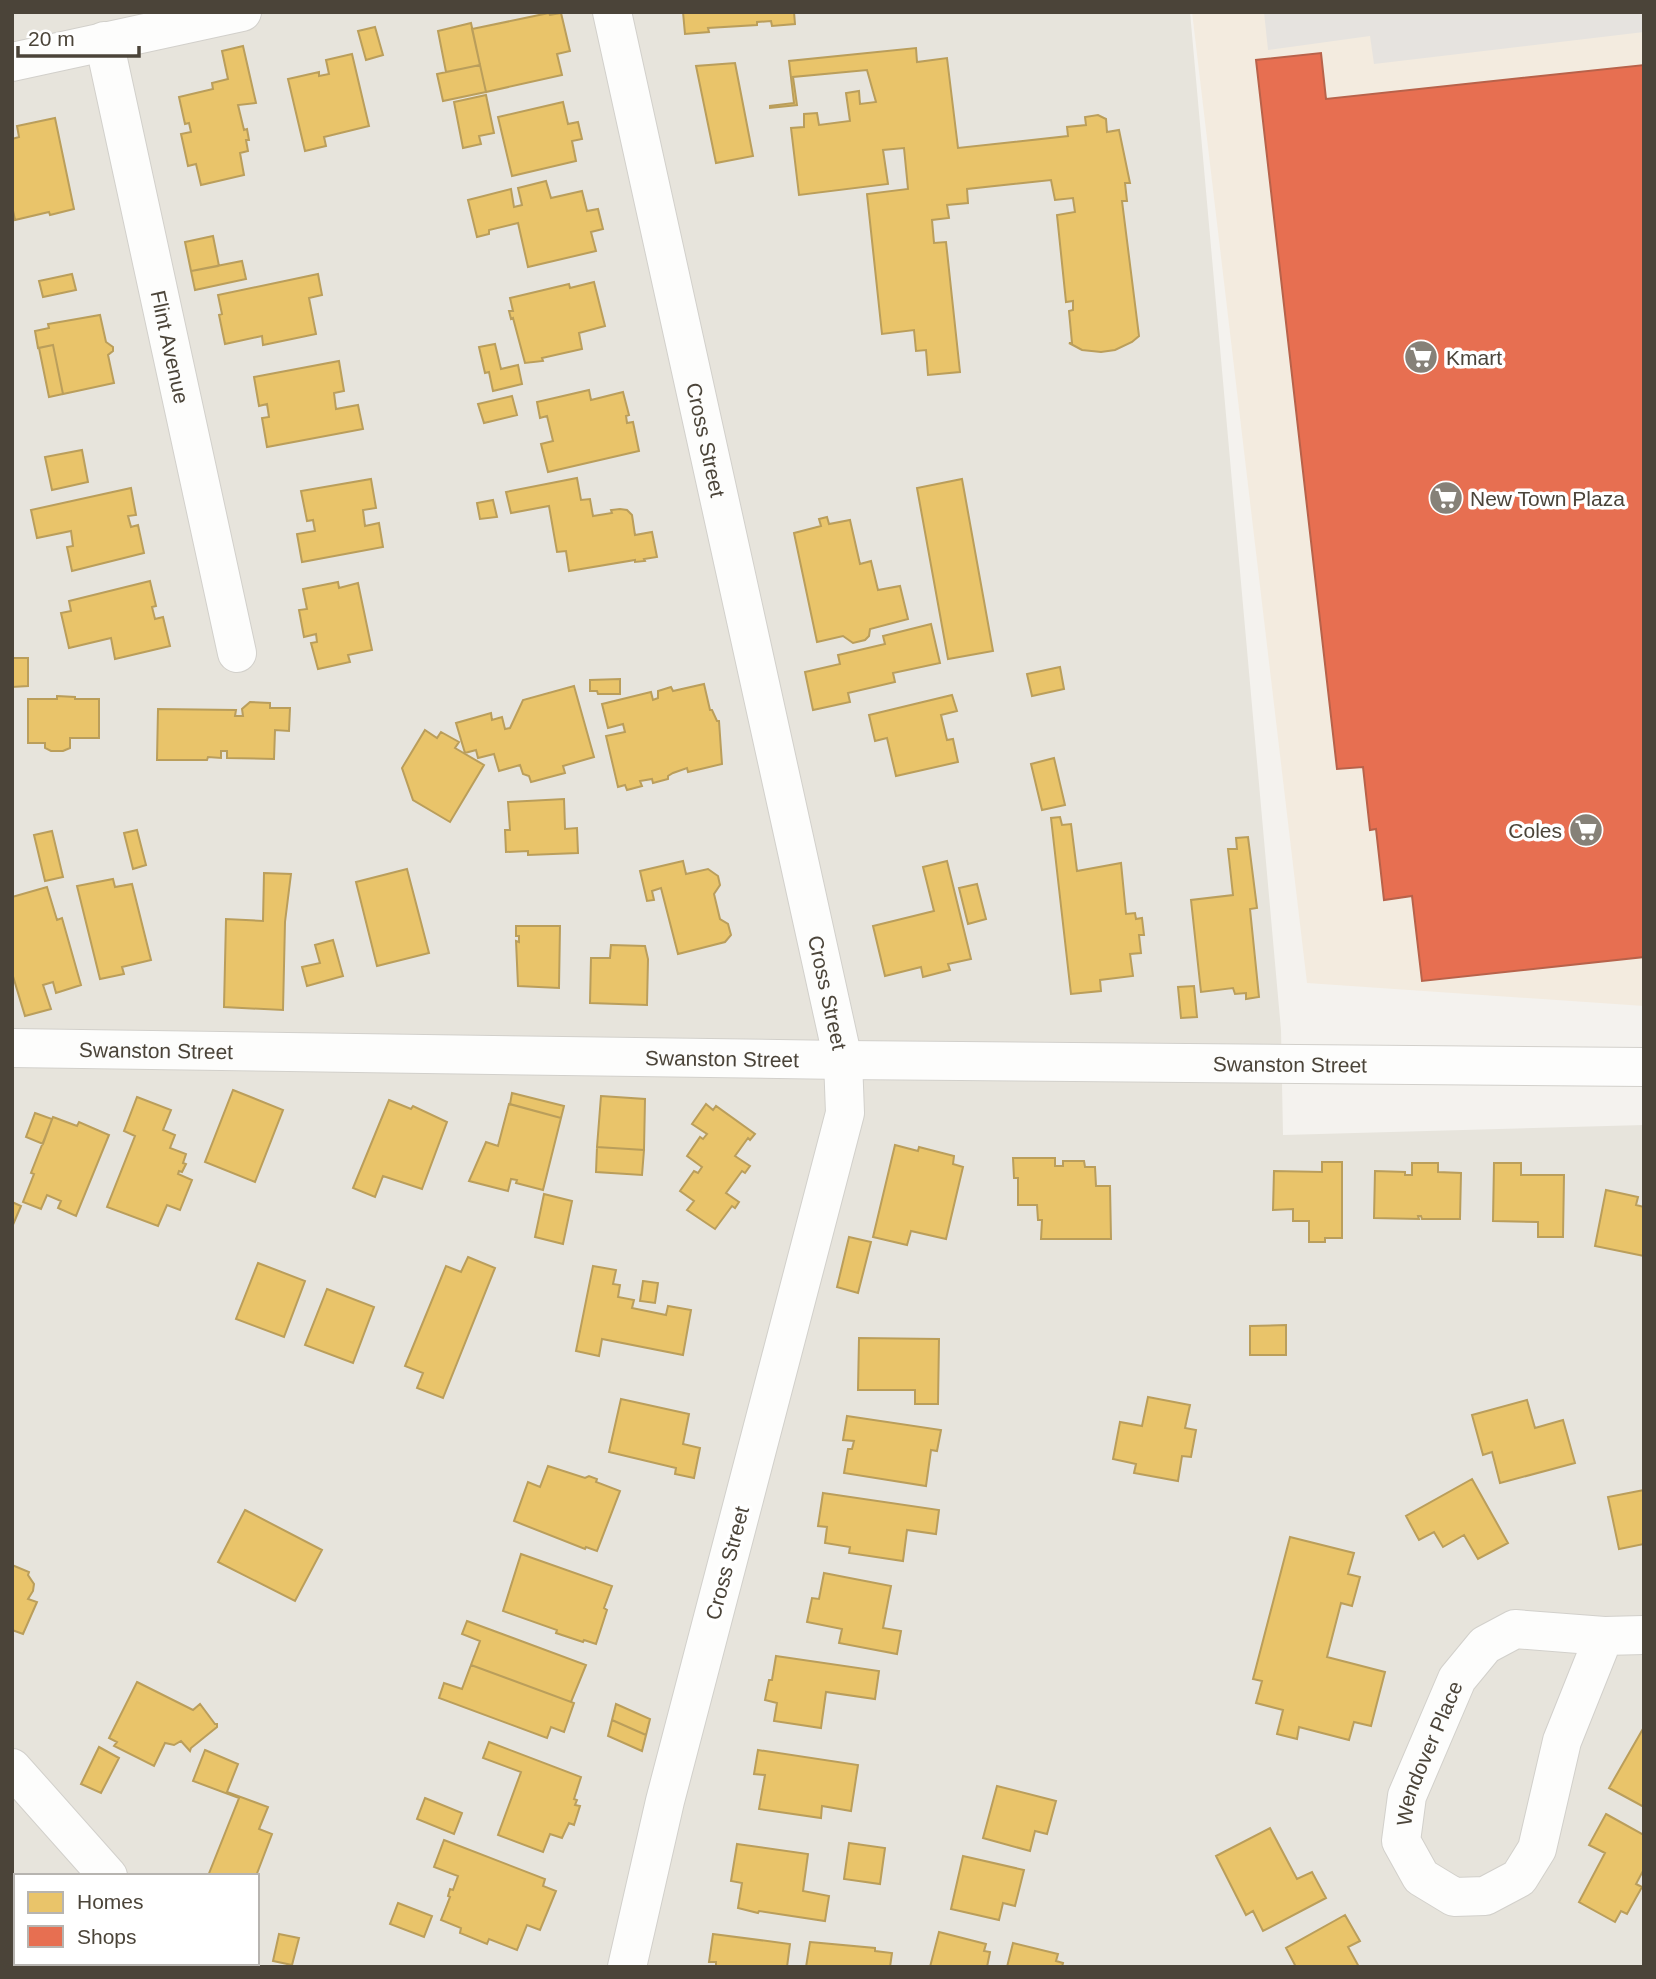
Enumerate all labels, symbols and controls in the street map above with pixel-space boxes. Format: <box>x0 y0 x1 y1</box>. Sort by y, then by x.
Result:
scale bar <box>18 14 138 58</box>
text: 20 m <box>28 27 75 50</box>
street label: Flint Avenue <box>147 288 194 406</box>
supermarket icon: Kmart <box>1402 338 1440 376</box>
place label: Kmart <box>1446 346 1502 369</box>
street label: Cross Street <box>682 380 730 499</box>
supermarket icon: New Town Plaza <box>1427 479 1465 517</box>
place label: New Town Plaza <box>1470 487 1625 510</box>
supermarket icon: Coles <box>1567 811 1605 849</box>
place label: Coles <box>1508 819 1562 842</box>
street label: Cross Street <box>804 933 852 1052</box>
street label: Swanston Street <box>79 1037 233 1063</box>
street label: Swanston Street <box>645 1046 799 1071</box>
street label: Swanston Street <box>1213 1052 1367 1076</box>
street label: Cross Street <box>701 1504 753 1622</box>
street label: Wendover Place <box>1392 1677 1466 1827</box>
legend <box>14 1874 259 1965</box>
text: Homes <box>77 1890 144 1913</box>
text: Shops <box>77 1925 137 1948</box>

